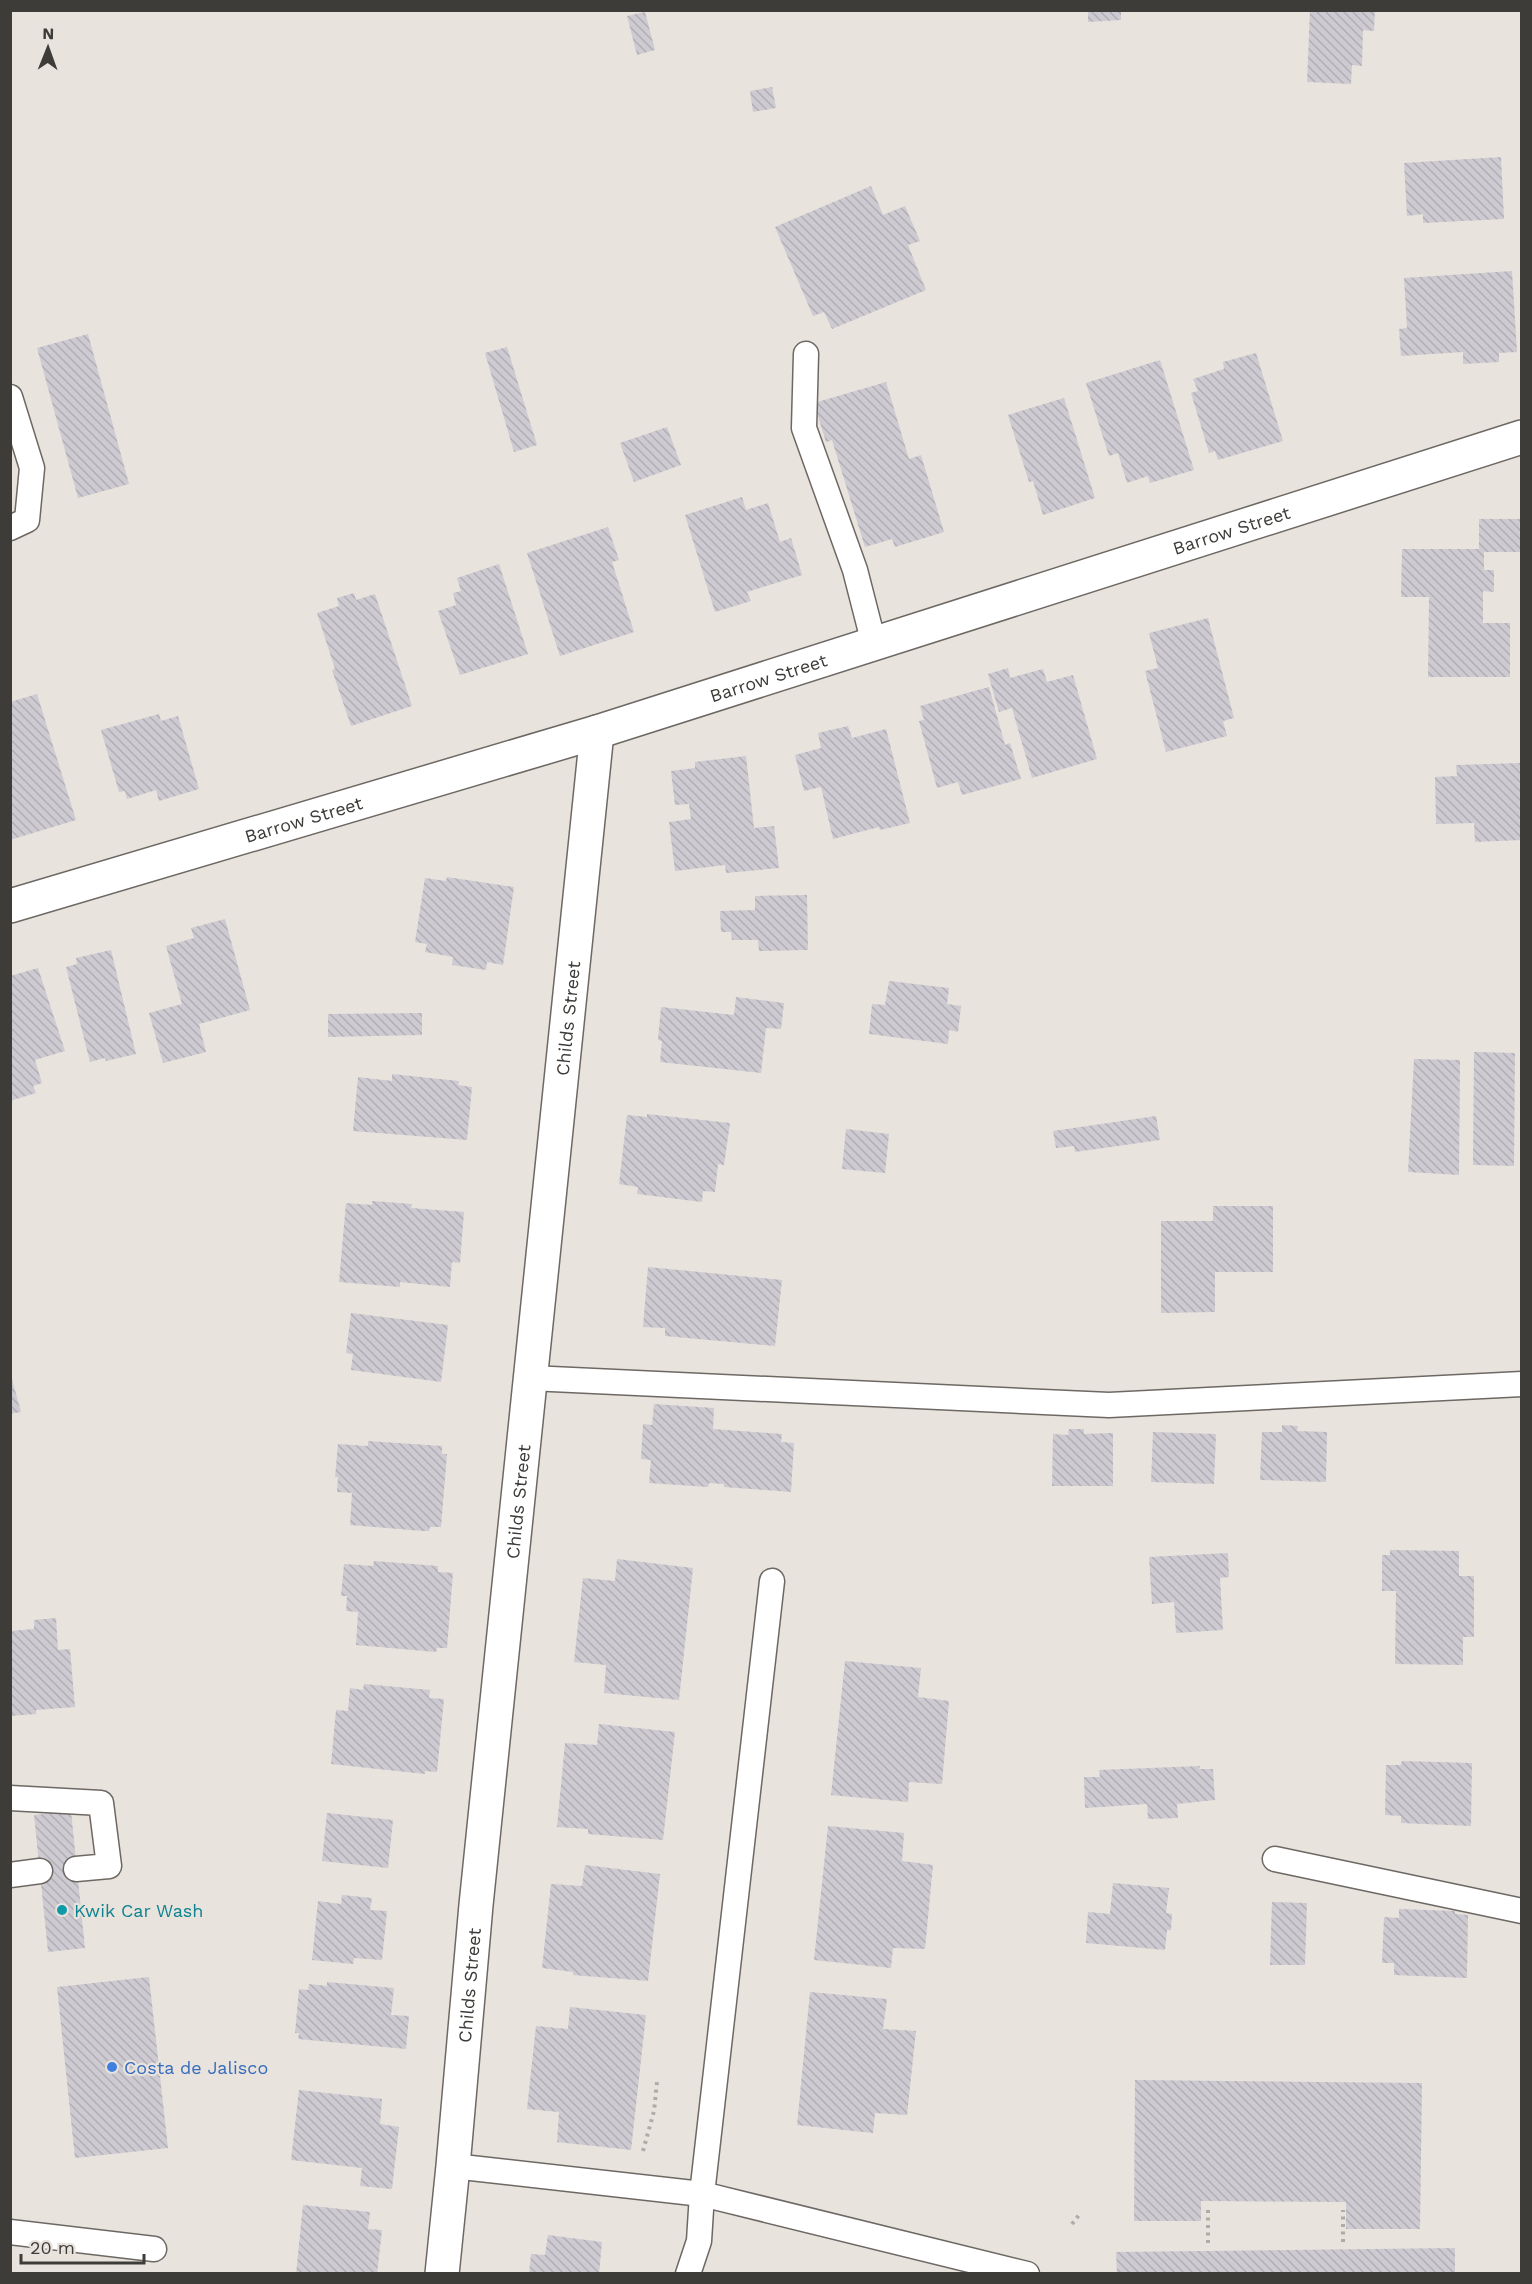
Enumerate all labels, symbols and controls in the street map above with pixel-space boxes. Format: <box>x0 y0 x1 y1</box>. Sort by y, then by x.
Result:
north arrow <box>18 18 78 78</box>
text: N <box>42 24 54 43</box>
street label: Barrow Street <box>1170 501 1293 558</box>
street label: Barrow Street <box>707 649 830 706</box>
street label: Barrow Street <box>242 792 365 846</box>
street label: Childs Street <box>551 960 584 1077</box>
street label: Childs Street <box>501 1443 534 1560</box>
place label: Kwik Car Wash <box>74 1900 203 1921</box>
marker: Kwik Car Wash <box>55 1903 69 1917</box>
street label: Childs Street <box>453 1927 484 2043</box>
place label: Costa de Jalisco <box>124 2057 268 2078</box>
marker: Costa de Jalisco <box>105 2060 119 2074</box>
scale bar <box>21 2227 144 2265</box>
text: 20 m <box>30 2237 75 2258</box>

